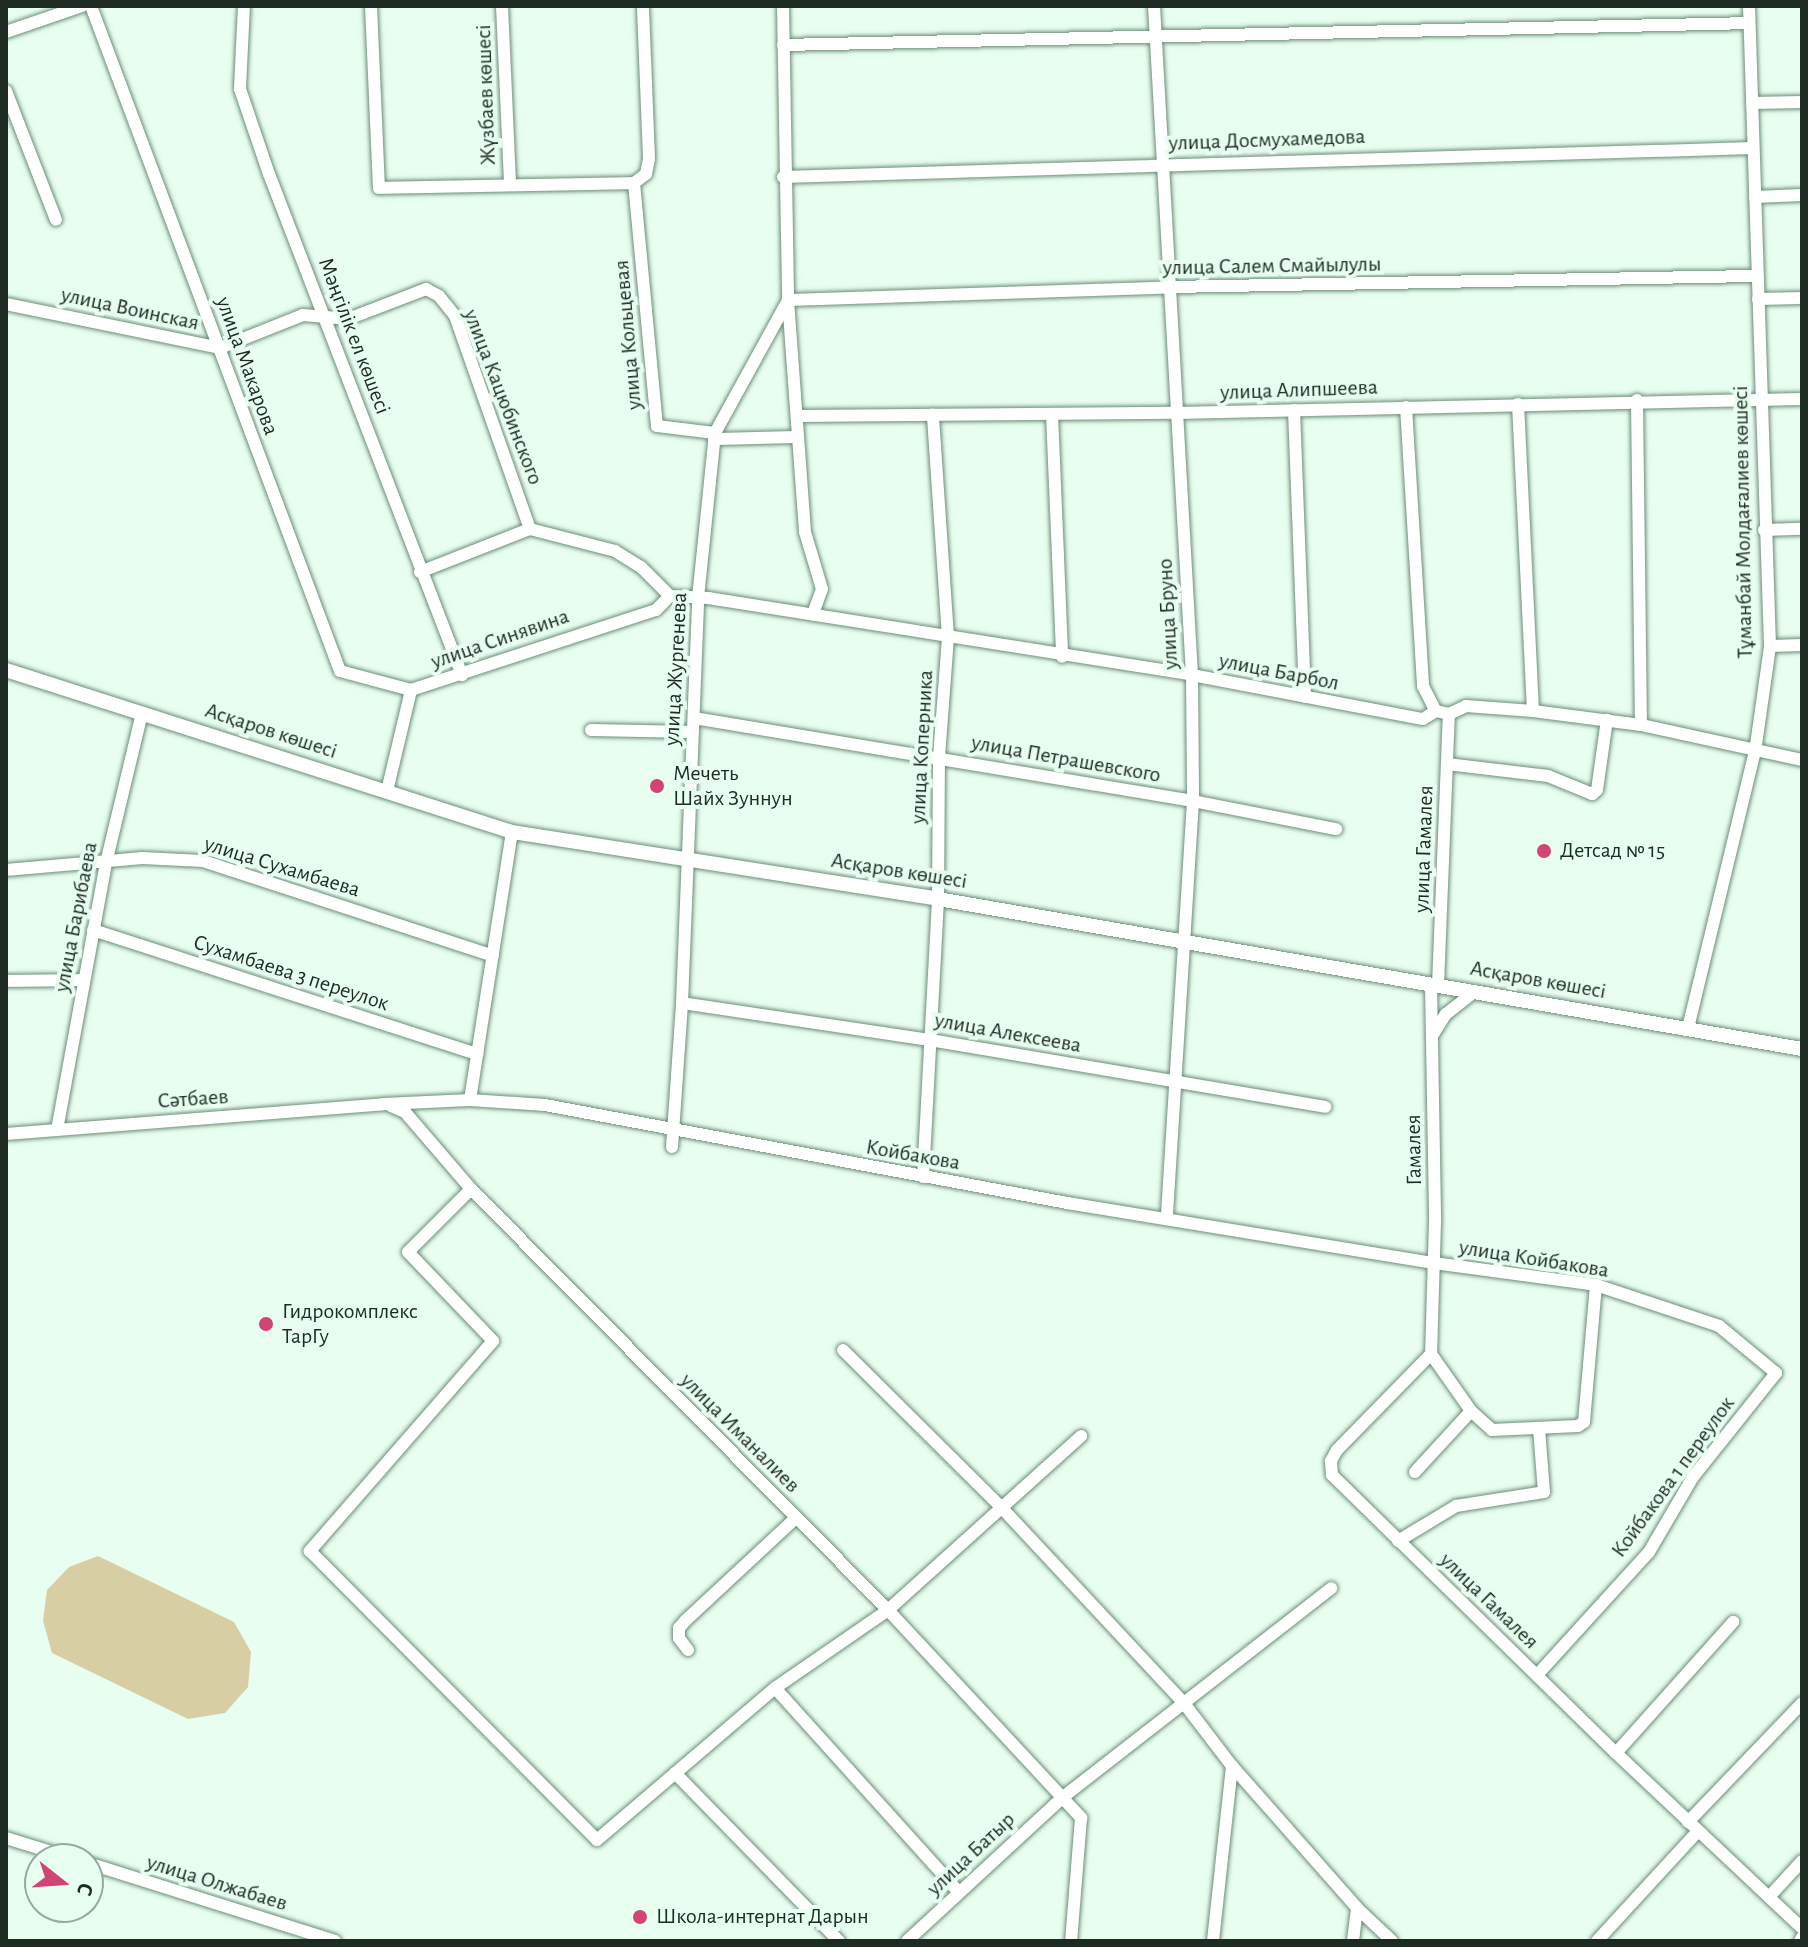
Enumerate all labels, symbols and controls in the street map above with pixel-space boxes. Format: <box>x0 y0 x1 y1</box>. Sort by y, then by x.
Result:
street label: Жүзбаев көшесі <box>470 24 502 166</box>
street label: улица Досмухамедова <box>1168 123 1366 157</box>
street label: улица Салем Смайылулы <box>1162 251 1382 281</box>
street label: Мәңгілік ел көшесі <box>312 254 396 418</box>
street label: улица Кольцевая <box>608 259 648 411</box>
street label: улица Воинская <box>59 282 201 336</box>
street label: улица Макарова <box>210 293 284 439</box>
street label: улица Кацюбинского <box>457 306 549 488</box>
street label: улица Алипшеева <box>1220 374 1378 406</box>
street label: Тұманбай Молдағалиев көшесі <box>1727 385 1759 659</box>
street label: улица Бруно <box>1152 558 1184 670</box>
street label: улица Жургенева <box>659 592 693 746</box>
street label: улица Синявина <box>428 603 572 675</box>
street label: улица Барбол <box>1217 647 1341 697</box>
street label: улица Коперника <box>905 669 939 825</box>
street label: Асқаров көшесі <box>202 697 340 765</box>
street label: улица Петрашевского <box>969 729 1163 789</box>
place label: Мечеть Шайх Зуннун <box>673 760 793 812</box>
marker: Мечеть Шайх Зуннун <box>648 777 666 795</box>
street label: улица Гамалея <box>1409 785 1439 913</box>
street label: улица Сухамбаева <box>201 831 363 903</box>
place label: Детсад № 15 <box>1560 838 1665 864</box>
street label: улица Барибаева <box>49 840 103 994</box>
marker: Детсад № 15 <box>1535 842 1553 860</box>
street label: Асқаров көшесі <box>829 847 969 895</box>
street label: Сухамбаева 3 переулок <box>190 929 392 1017</box>
street label: Асқаров көшесі <box>1468 955 1608 1005</box>
street label: улица Алексеева <box>933 1007 1083 1059</box>
street label: Сәтбаев <box>157 1083 229 1115</box>
street label: Гамалея <box>1400 1114 1428 1186</box>
street label: Койбакова <box>864 1134 962 1176</box>
street label: улица Койбакова <box>1457 1234 1611 1284</box>
place label: Гидрокомплекс ТарГу <box>282 1298 418 1350</box>
marker: Гидрокомплекс ТарГу <box>257 1315 275 1333</box>
street label: улица Иманалиев <box>675 1368 805 1498</box>
street label: Койбакова 1 переулок <box>1606 1391 1740 1563</box>
street label: улица Гамалея <box>1434 1547 1544 1655</box>
street label: улица Батыр <box>921 1806 1021 1902</box>
north arrow <box>24 1843 104 1923</box>
street label: улица Олжабаев <box>144 1849 290 1917</box>
text: С <box>73 1880 97 1898</box>
place label: Школа-интернат Дарын <box>656 1904 869 1930</box>
marker: Школа-интернат Дарын <box>631 1908 649 1926</box>

